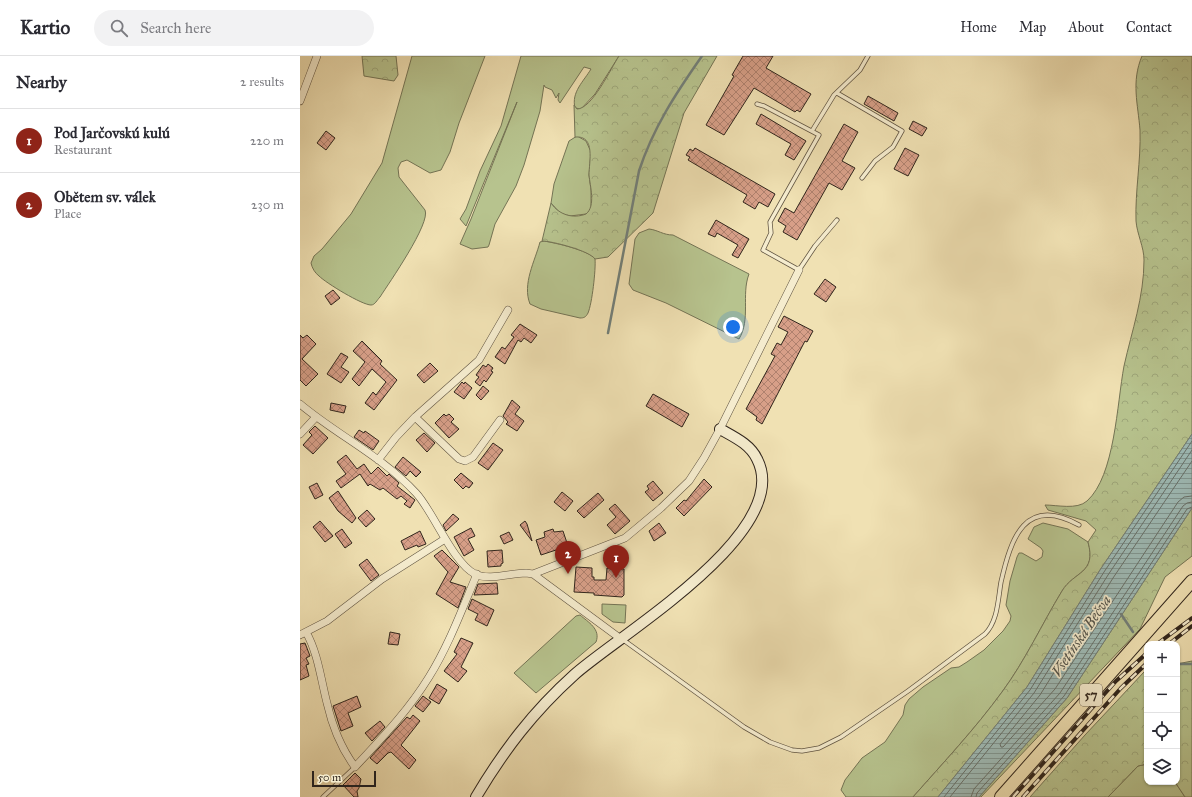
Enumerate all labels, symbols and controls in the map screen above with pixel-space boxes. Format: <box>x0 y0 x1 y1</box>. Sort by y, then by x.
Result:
search box <box>94 10 374 46</box>
text: Kartio <box>20 16 70 39</box>
icon: search <box>108 17 130 39</box>
text: Search here <box>140 19 211 37</box>
text: Home <box>960 19 997 36</box>
text: Map <box>1019 19 1046 36</box>
text: About <box>1068 19 1104 36</box>
text: Contact <box>1126 19 1172 36</box>
text: Nearby <box>16 72 67 93</box>
text: 2 results <box>240 74 284 90</box>
text: Pod Jarčovskú kulú <box>54 124 170 142</box>
text: 1 <box>26 133 32 149</box>
text: 220 m <box>250 133 284 149</box>
text: Restaurant <box>54 142 112 158</box>
text: Obětem sv. válek <box>54 188 156 206</box>
text: 2 <box>26 197 32 213</box>
text: 230 m <box>251 197 284 213</box>
text: Place <box>54 206 81 222</box>
your location <box>723 317 743 337</box>
pin: 2 <box>555 541 581 574</box>
pin: 1 <box>603 545 629 578</box>
water label: Vsetínská Bečva <box>1047 592 1115 680</box>
map controls <box>1144 641 1180 785</box>
button: + <box>1144 641 1180 677</box>
button: − <box>1144 677 1180 713</box>
road number: 57 <box>1080 684 1102 706</box>
button: locate <box>1144 713 1180 749</box>
button: layers <box>1144 749 1180 785</box>
scale bar <box>312 769 376 788</box>
text: 50 m <box>318 771 341 784</box>

